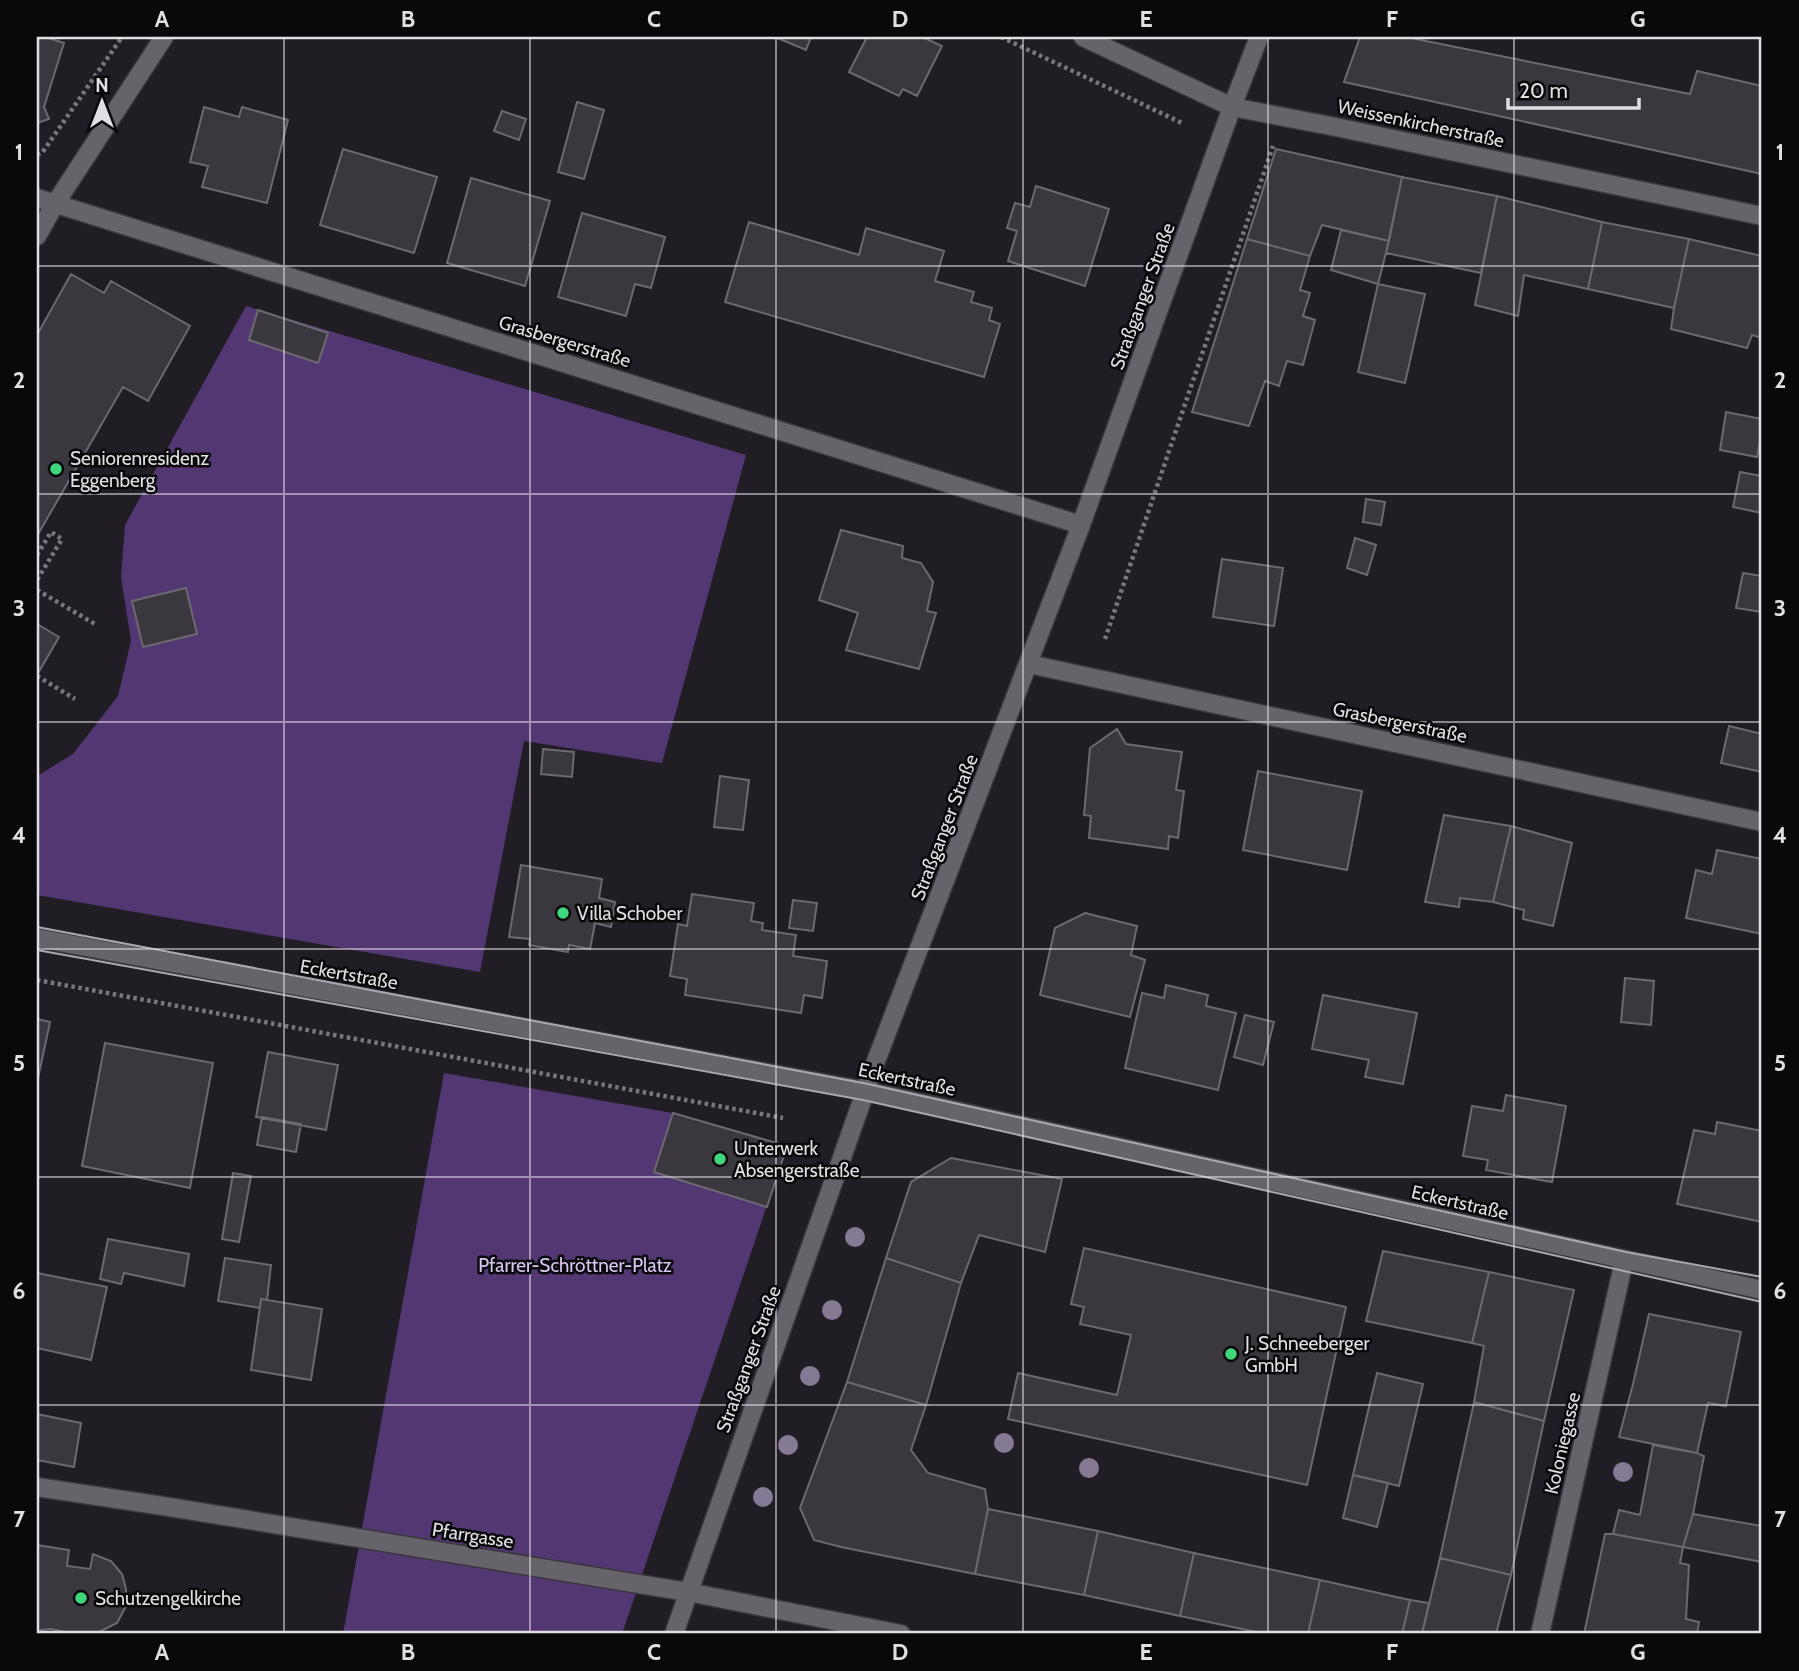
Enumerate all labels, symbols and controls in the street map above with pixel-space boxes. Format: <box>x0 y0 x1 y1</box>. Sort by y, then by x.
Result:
text: A <box>155 5 170 33</box>
text: B <box>401 5 415 33</box>
text: C <box>647 5 661 33</box>
text: D <box>892 5 908 33</box>
text: E <box>1139 5 1153 33</box>
text: F <box>1386 5 1398 33</box>
text: G <box>1630 5 1646 33</box>
north arrow <box>66 66 136 136</box>
scale bar <box>1508 66 1640 110</box>
text: N <box>95 74 109 97</box>
text: 20 m <box>1519 78 1568 103</box>
street label: Weissenkircherstraße <box>1335 95 1507 152</box>
text: 1 <box>15 138 23 166</box>
text: 1 <box>1776 138 1784 166</box>
street label: Straßganger Straße <box>1105 219 1180 373</box>
street label: Grasbergerstraße <box>496 310 634 373</box>
text: 2 <box>13 366 25 394</box>
text: 2 <box>1774 366 1786 394</box>
place label: Seniorenresidenz Eggenberg <box>70 447 209 492</box>
marker: Seniorenresidenz Eggenberg <box>48 461 64 477</box>
text: 3 <box>13 594 25 622</box>
text: 3 <box>1774 594 1786 622</box>
street label: Grasbergerstraße <box>1331 697 1469 748</box>
street label: Straßganger Straße <box>906 751 983 903</box>
text: 4 <box>12 821 26 849</box>
text: 4 <box>1773 821 1787 849</box>
place label: Villa Schober <box>577 902 683 925</box>
marker: Villa Schober <box>555 905 571 921</box>
street label: Eckertstraße <box>298 955 400 994</box>
text: 5 <box>13 1049 25 1077</box>
text: 5 <box>1774 1049 1786 1077</box>
street label: Eckertstraße <box>856 1058 958 1101</box>
place label: Unterwerk Absengerstraße <box>734 1137 860 1182</box>
marker: Unterwerk Absengerstraße <box>712 1151 728 1167</box>
street label: Eckertstraße <box>1409 1180 1511 1225</box>
park label: Pfarrer-Schröttner-Platz <box>478 1254 672 1277</box>
text: 6 <box>13 1277 25 1305</box>
text: 6 <box>1774 1277 1786 1305</box>
street label: Straßganger Straße <box>711 1282 786 1436</box>
place label: J. Schneeberger GmbH <box>1244 1332 1370 1377</box>
marker: J. Schneeberger GmbH <box>1223 1346 1239 1362</box>
street label: Koloniegasse <box>1540 1390 1585 1496</box>
text: 7 <box>13 1505 25 1533</box>
text: 7 <box>1774 1505 1786 1533</box>
street label: Pfarrgasse <box>431 1518 516 1553</box>
place label: Schutzengelkirche <box>95 1587 241 1610</box>
marker: Schutzengelkirche <box>73 1590 89 1606</box>
text: A <box>155 1638 170 1666</box>
text: B <box>401 1638 415 1666</box>
text: C <box>647 1638 661 1666</box>
text: D <box>892 1638 908 1666</box>
text: E <box>1139 1638 1153 1666</box>
text: F <box>1386 1638 1398 1666</box>
text: G <box>1630 1638 1646 1666</box>

